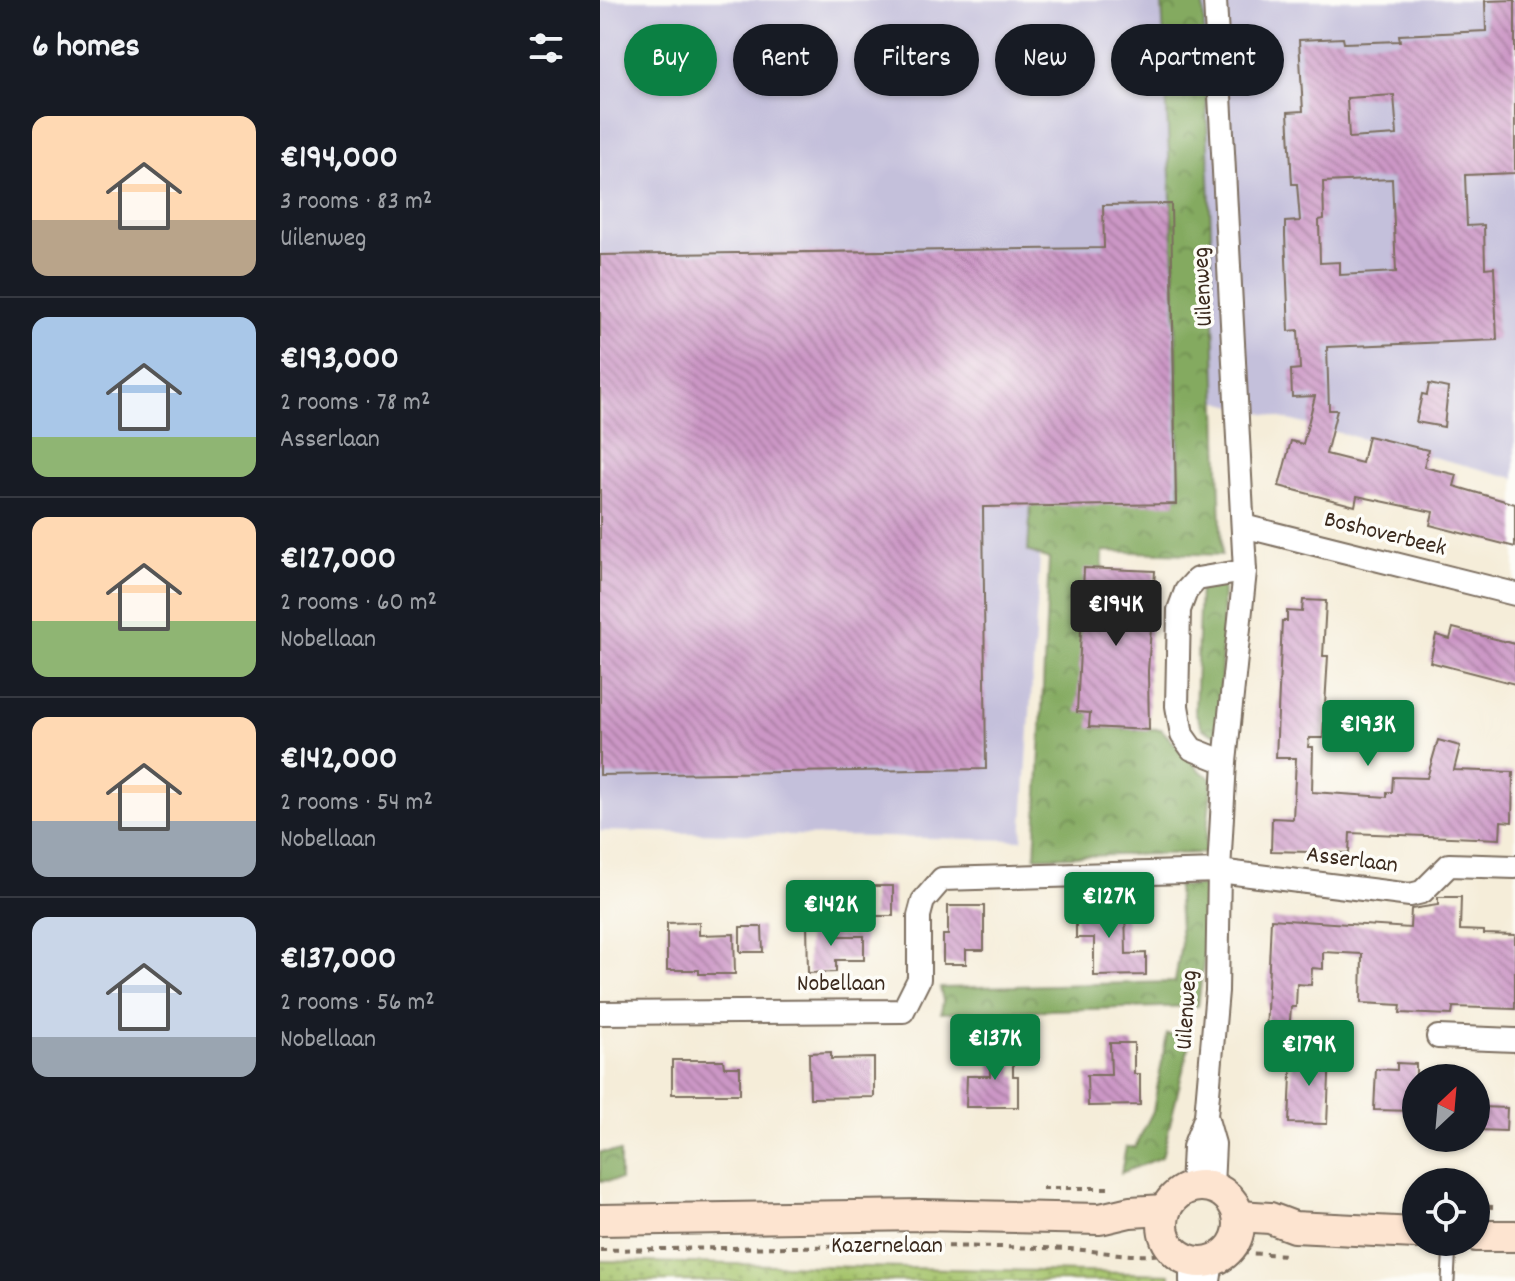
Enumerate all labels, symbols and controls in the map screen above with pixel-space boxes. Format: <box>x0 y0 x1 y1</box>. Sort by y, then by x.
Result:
text: 6 homes <box>32 24 140 73</box>
chip: Buy <box>624 24 717 96</box>
chip: Rent <box>733 24 838 96</box>
chip: Filters <box>854 24 979 96</box>
chip: New <box>995 24 1095 96</box>
chip: Apartment <box>1111 24 1284 96</box>
icon: filters <box>524 26 568 70</box>
text: €194,000 <box>280 135 398 184</box>
icon: home <box>96 148 192 244</box>
text: 3 rooms · 83 m² <box>280 184 432 221</box>
text: Uilenweg <box>280 221 367 258</box>
street label: Uilenweg <box>1185 246 1223 328</box>
text: €193,000 <box>280 336 399 385</box>
icon: home <box>96 349 192 445</box>
text: 2 rooms · 78 m² <box>280 385 430 422</box>
text: Asserlaan <box>280 422 380 459</box>
street label: Boshoverbeek <box>1320 503 1450 567</box>
text: €127,000 <box>280 536 396 585</box>
icon: home <box>96 549 192 645</box>
pin: €194K <box>1060 580 1172 648</box>
text: 2 rooms · 60 m² <box>280 585 437 622</box>
text: €194K <box>1089 587 1143 624</box>
text: Nobellaan <box>280 622 376 659</box>
pin: €193K <box>1312 700 1424 768</box>
text: €193K <box>1340 707 1396 744</box>
text: €142,000 <box>280 736 397 785</box>
icon: home <box>96 749 192 845</box>
text: 2 rooms · 54 m² <box>280 785 433 822</box>
text: Nobellaan <box>280 822 376 859</box>
street label: Asserlaan <box>1304 839 1400 883</box>
pin: €127K <box>1053 872 1165 940</box>
text: €127K <box>1082 879 1136 916</box>
pin: €142K <box>775 880 887 948</box>
text: €142K <box>804 887 858 924</box>
text: €137,000 <box>280 936 397 985</box>
icon: home <box>96 949 192 1045</box>
street label: Nobellaan <box>797 968 885 1002</box>
street label: Uilenweg <box>1168 969 1208 1051</box>
text: 2 rooms · 56 m² <box>280 985 435 1022</box>
pin: €137K <box>939 1014 1051 1082</box>
pin: €179K <box>1253 1020 1365 1088</box>
text: €137K <box>968 1021 1022 1058</box>
text: Nobellaan <box>280 1022 376 1059</box>
text: €179K <box>1282 1027 1336 1064</box>
north arrow <box>1402 1064 1490 1152</box>
map controls <box>1402 1064 1490 1256</box>
button: locate <box>1402 1168 1490 1256</box>
street label: Kazernelaan <box>831 1230 943 1264</box>

